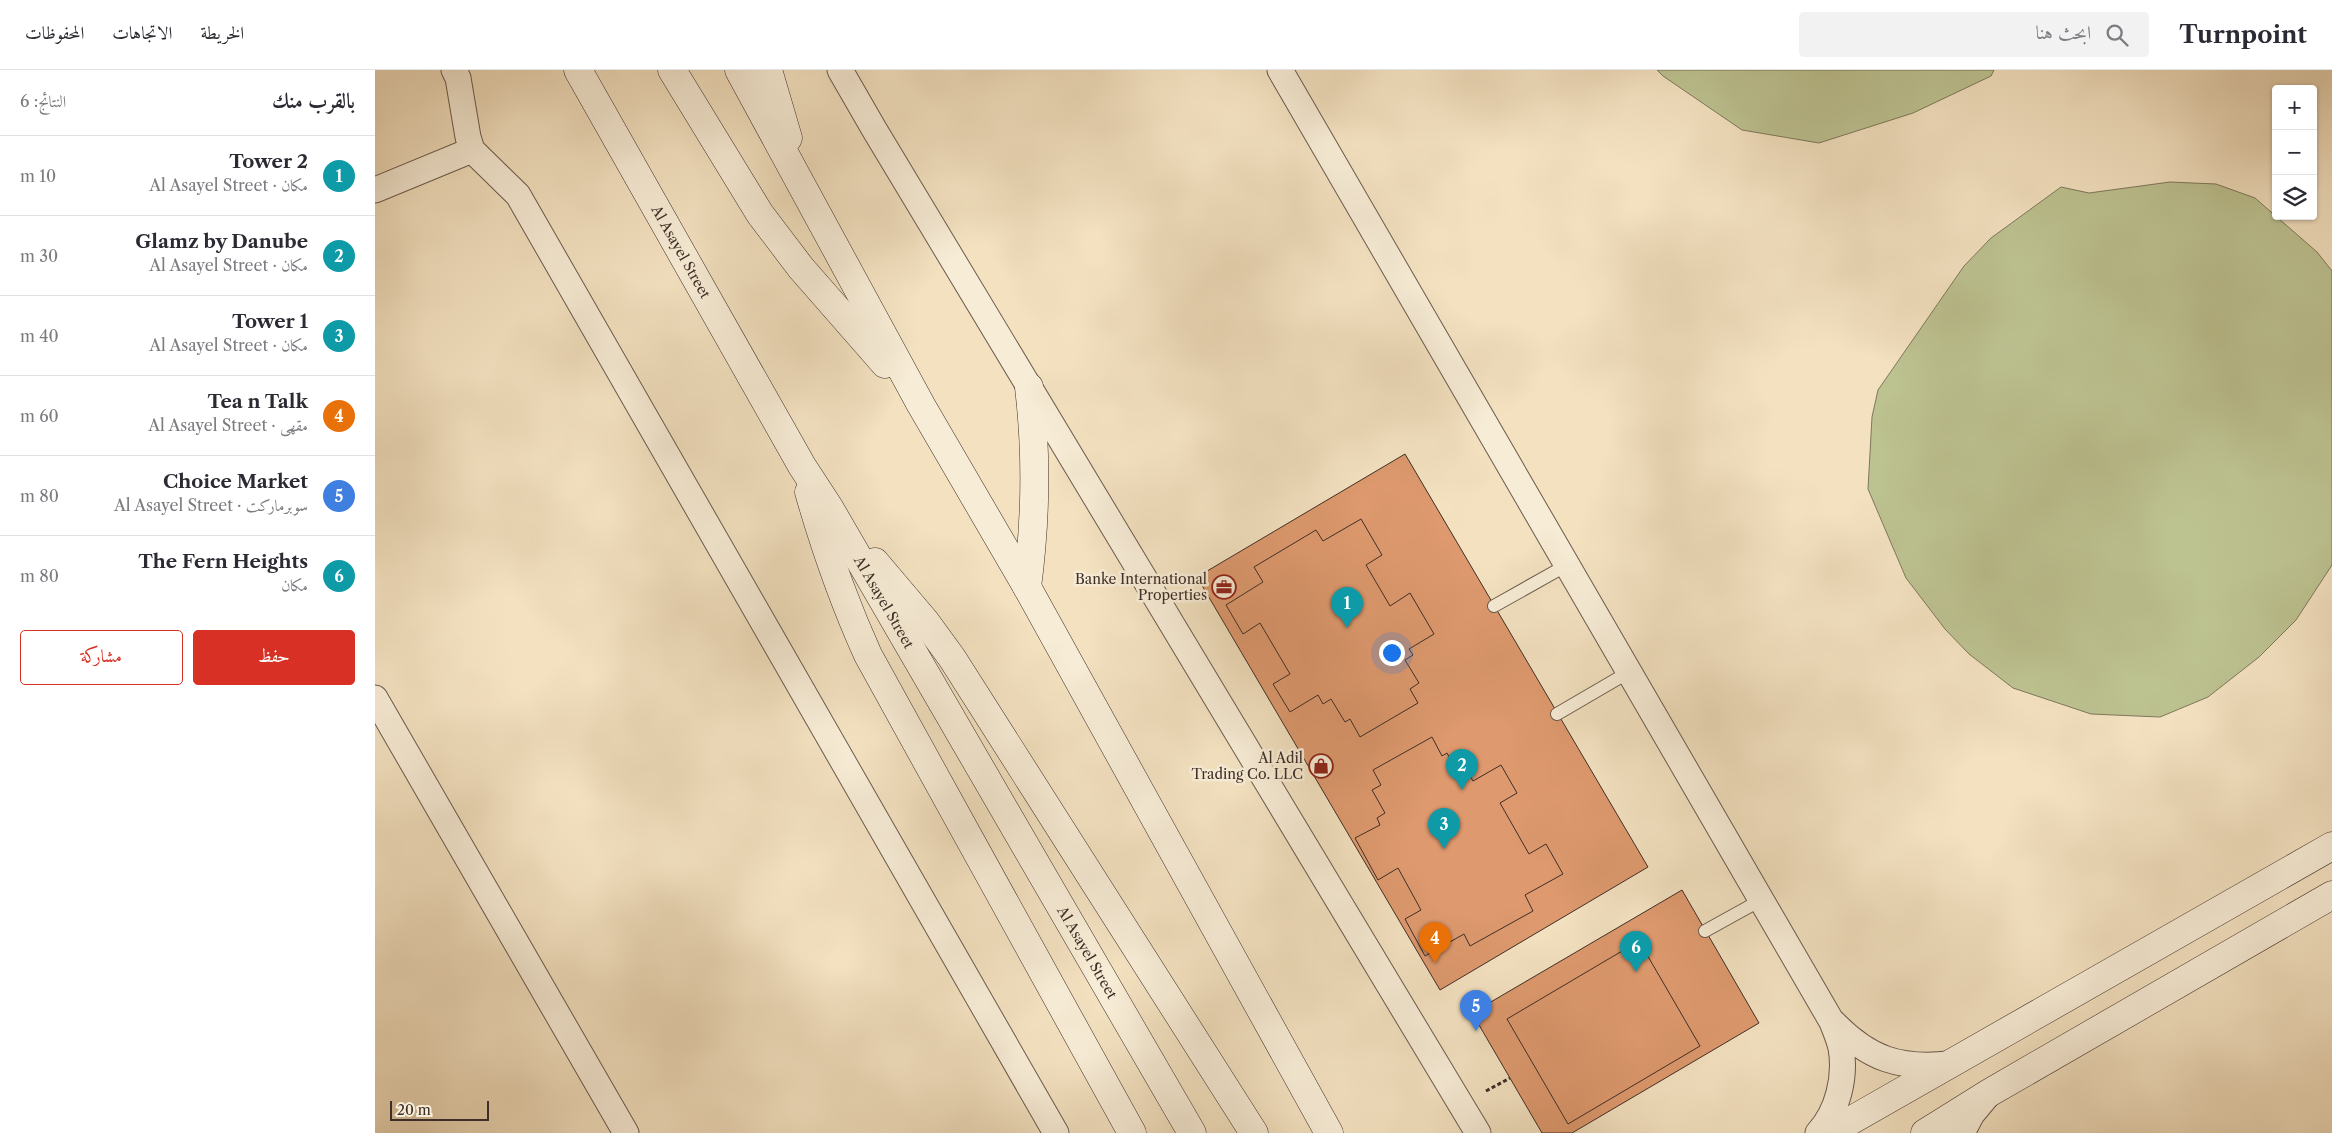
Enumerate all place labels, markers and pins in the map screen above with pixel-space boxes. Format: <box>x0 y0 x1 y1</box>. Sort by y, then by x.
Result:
place label: Banke International Properties <box>1075 570 1207 604</box>
office icon: Banke International Properties <box>1211 574 1237 600</box>
pin: 1 <box>1331 587 1363 628</box>
place label: Al Adil Trading Co. LLC <box>1192 749 1303 783</box>
pin: 2 <box>1446 749 1478 790</box>
shop icon: Al Adil Trading Co. LLC <box>1308 753 1334 779</box>
pin: 3 <box>1428 808 1460 849</box>
pin: 4 <box>1419 922 1451 963</box>
pin: 6 <box>1620 931 1652 972</box>
pin: 5 <box>1460 990 1492 1031</box>

